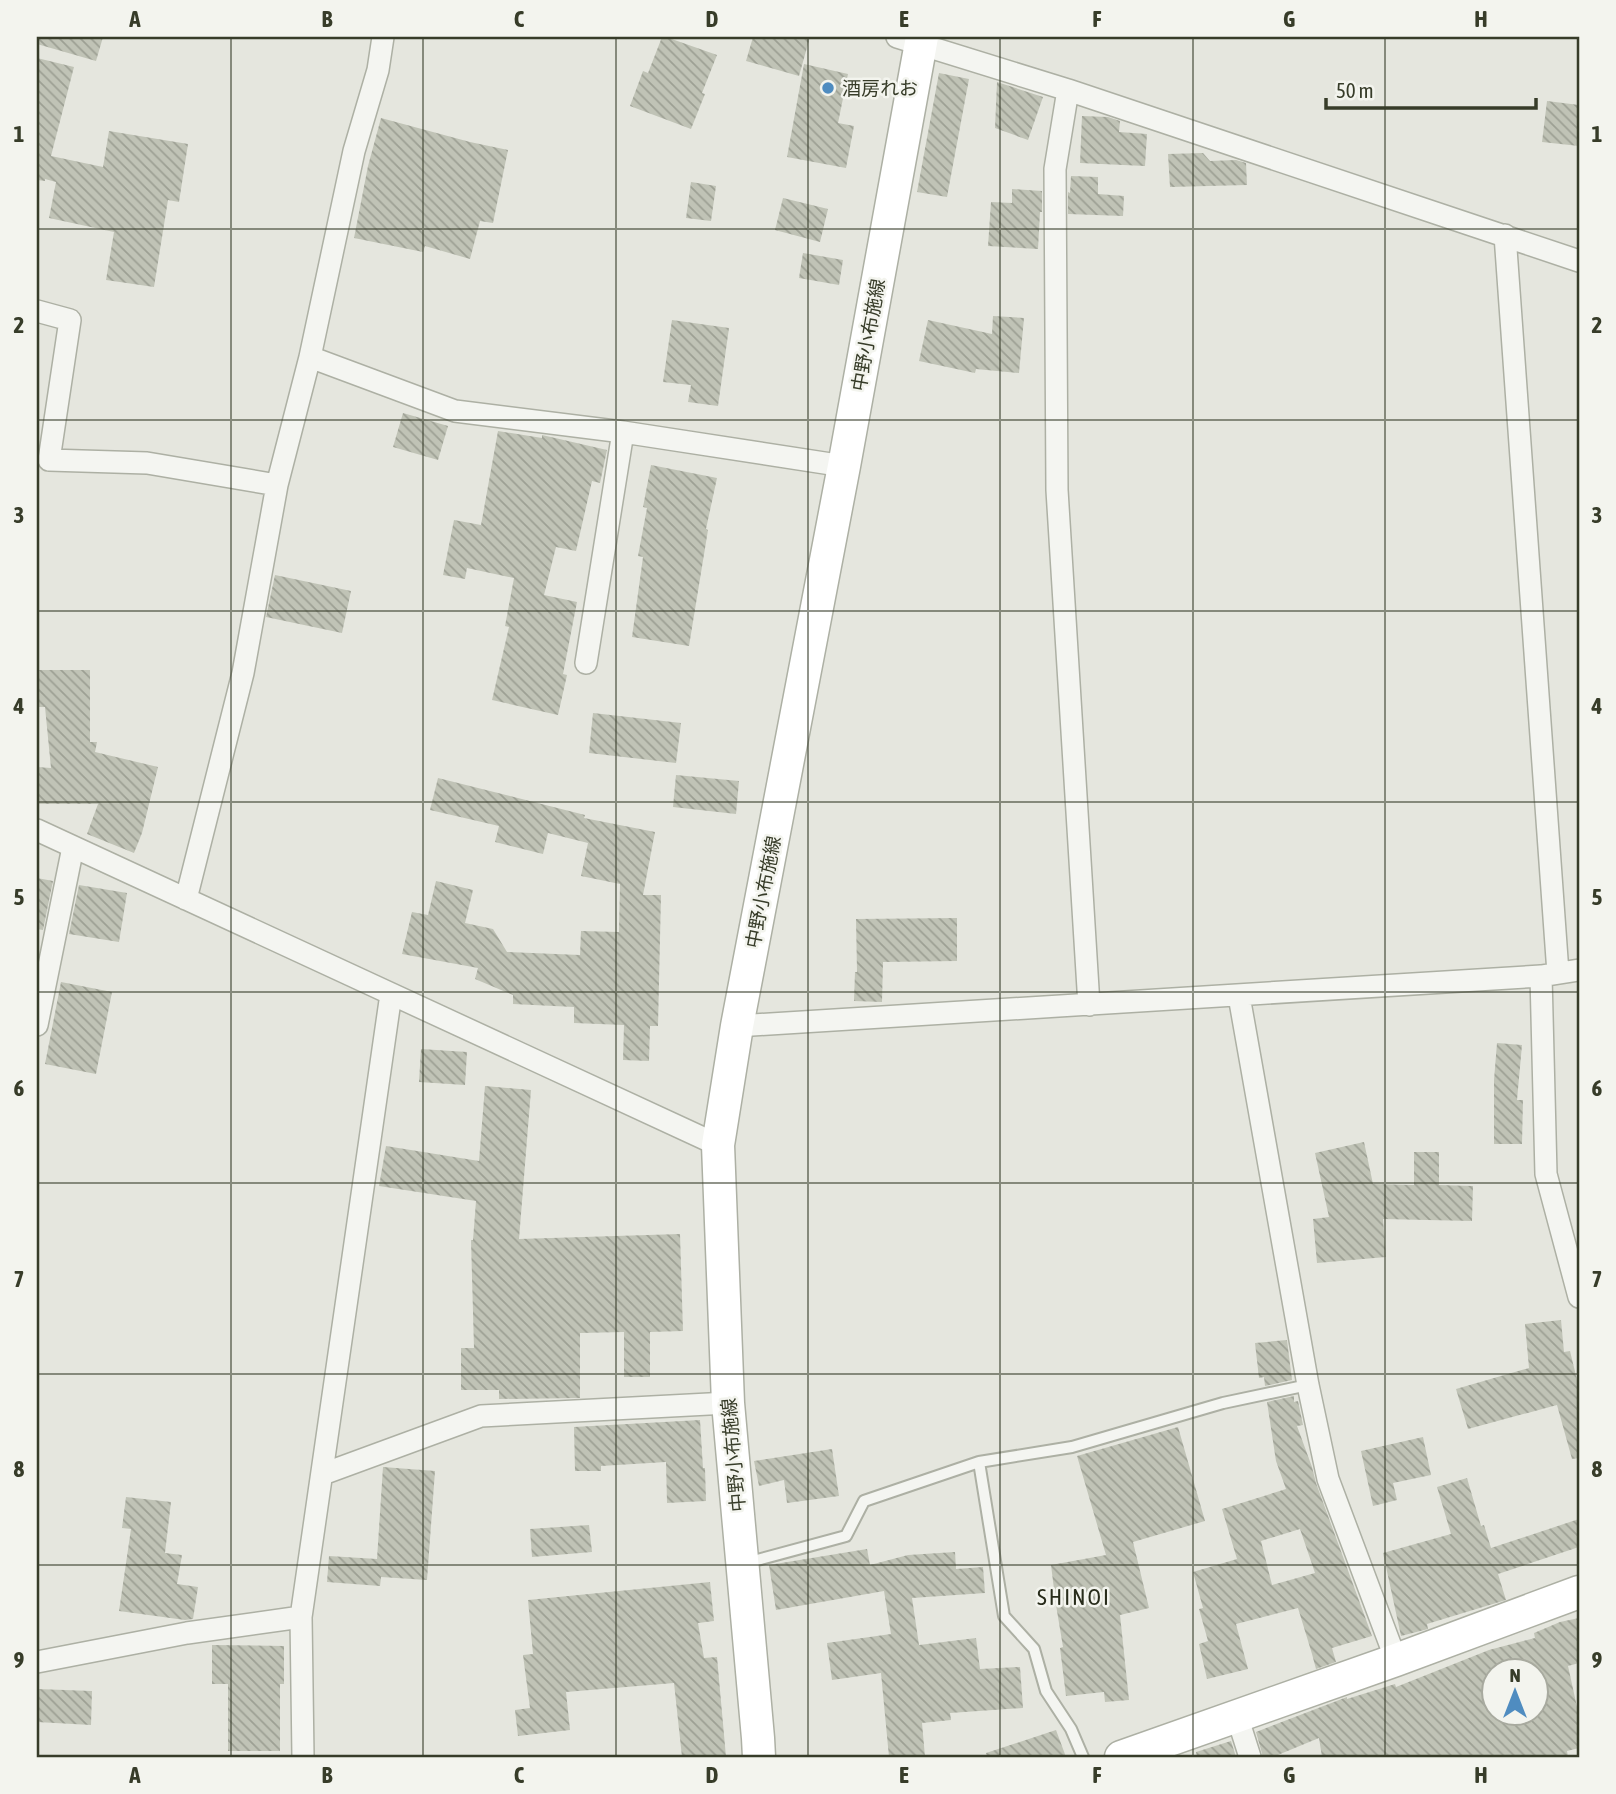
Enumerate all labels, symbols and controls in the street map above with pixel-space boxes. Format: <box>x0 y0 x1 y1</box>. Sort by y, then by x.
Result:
text: A <box>128 6 141 32</box>
text: B <box>322 6 333 32</box>
text: C <box>514 6 525 32</box>
text: D <box>706 6 719 32</box>
text: E <box>899 6 909 32</box>
text: F <box>1092 6 1102 32</box>
text: G <box>1283 6 1295 32</box>
text: H <box>1474 6 1488 32</box>
scale bar <box>1326 66 1536 110</box>
place label: 酒房れお <box>842 77 918 99</box>
text: 50 m <box>1336 78 1374 102</box>
marker: 酒房れお <box>820 80 836 96</box>
text: 1 <box>14 121 25 147</box>
text: 1 <box>1592 121 1603 147</box>
street label: 中野小布施線 <box>847 277 889 393</box>
text: 2 <box>14 312 24 338</box>
text: 2 <box>1592 312 1602 338</box>
text: 3 <box>14 502 24 528</box>
text: 3 <box>1592 502 1602 528</box>
text: 4 <box>13 693 25 719</box>
text: 4 <box>1591 693 1603 719</box>
street label: 中野小布施線 <box>741 834 785 950</box>
text: 5 <box>14 884 25 910</box>
text: 5 <box>1592 884 1603 910</box>
text: 6 <box>14 1075 25 1101</box>
text: 6 <box>1592 1075 1603 1101</box>
text: 7 <box>14 1266 24 1292</box>
text: 7 <box>1592 1266 1602 1292</box>
street label: 中野小布施線 <box>717 1397 749 1513</box>
text: 8 <box>14 1456 25 1482</box>
text: 8 <box>1592 1456 1603 1482</box>
district label: SHINOI <box>1037 1584 1111 1610</box>
text: 9 <box>14 1647 25 1673</box>
text: 9 <box>1592 1647 1603 1673</box>
north arrow <box>1480 1658 1550 1728</box>
text: N <box>1509 1664 1521 1686</box>
text: A <box>128 1762 141 1788</box>
text: B <box>322 1762 333 1788</box>
text: C <box>514 1762 525 1788</box>
text: D <box>706 1762 719 1788</box>
text: E <box>899 1762 909 1788</box>
text: F <box>1092 1762 1102 1788</box>
text: G <box>1283 1762 1295 1788</box>
text: H <box>1474 1762 1488 1788</box>

